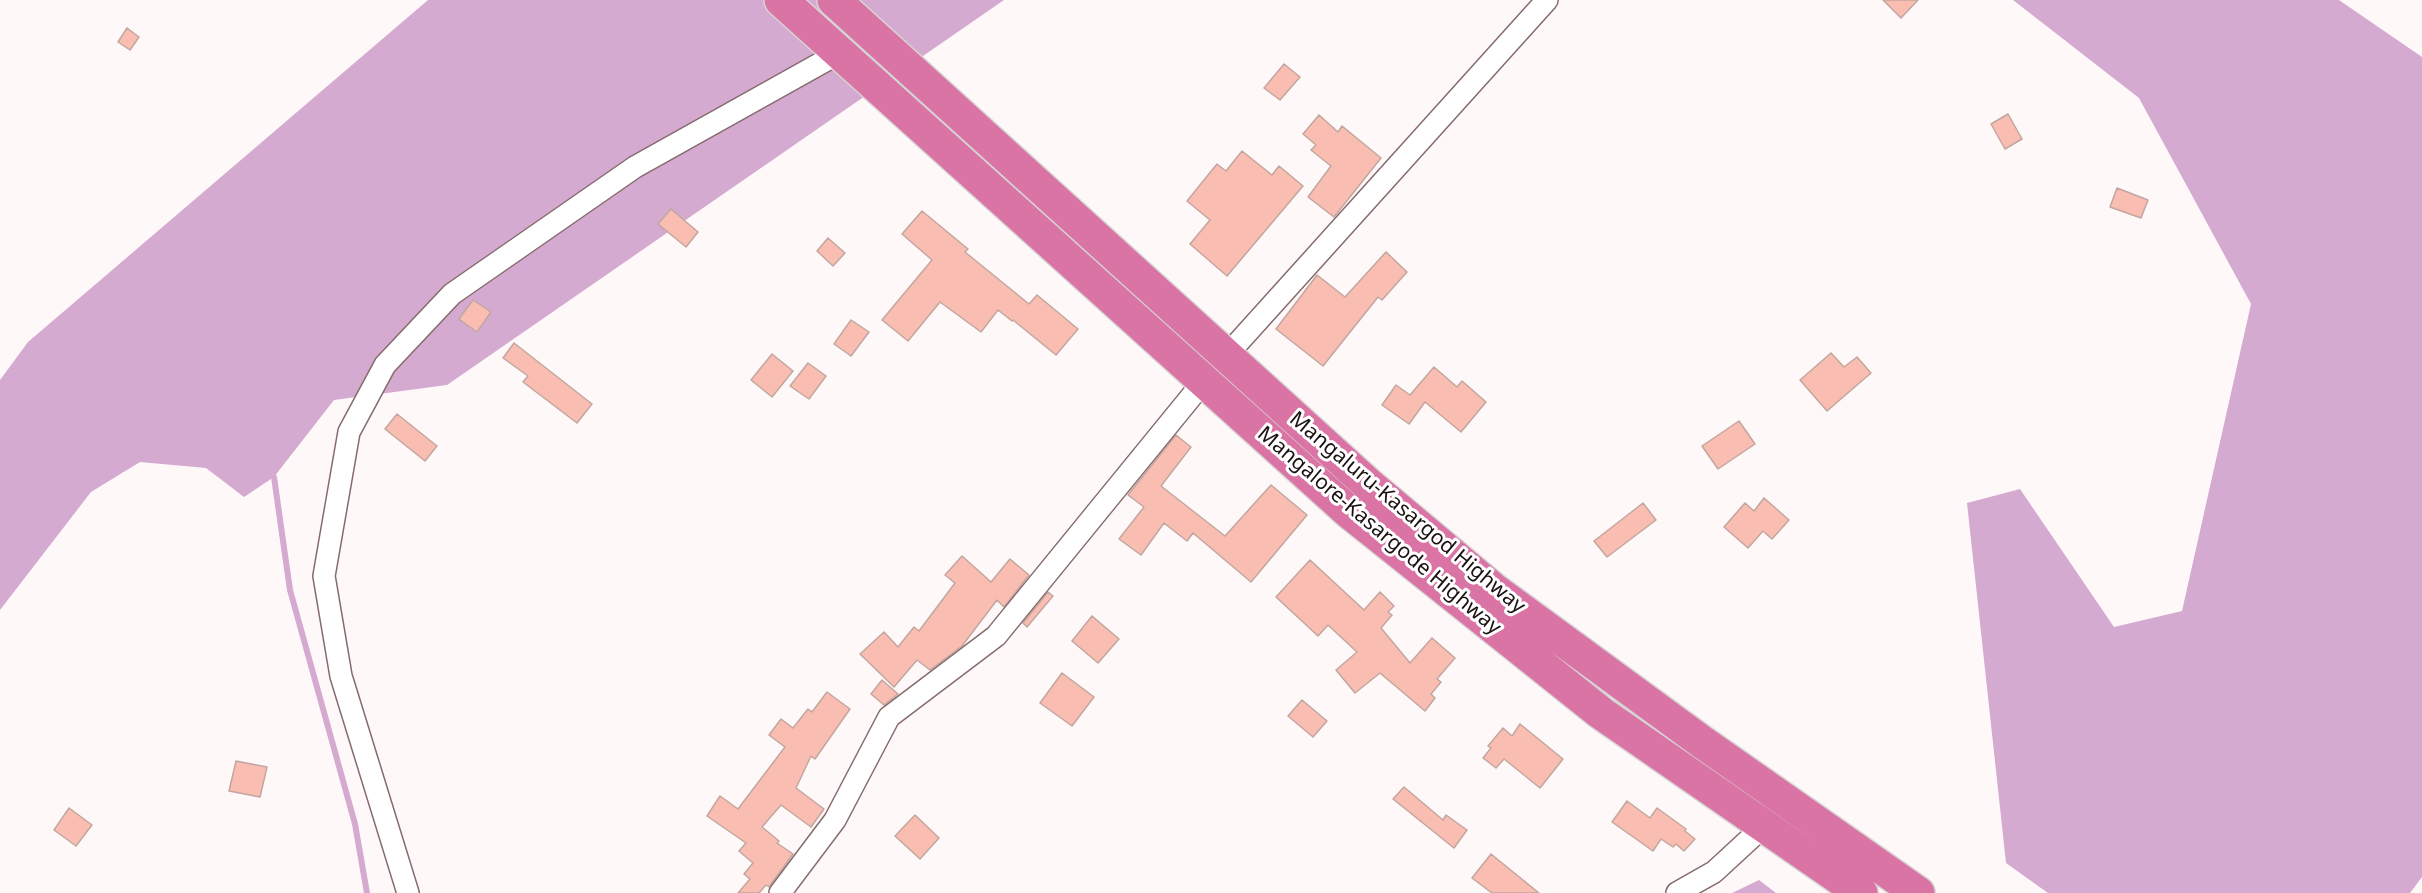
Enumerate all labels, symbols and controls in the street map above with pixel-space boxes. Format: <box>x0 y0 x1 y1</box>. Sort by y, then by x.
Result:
street label: Mangaluru-Kasargod Highway <box>1284 407 1530 619</box>
street label: Mangalore-Kasargode Highway <box>1252 422 1506 640</box>

